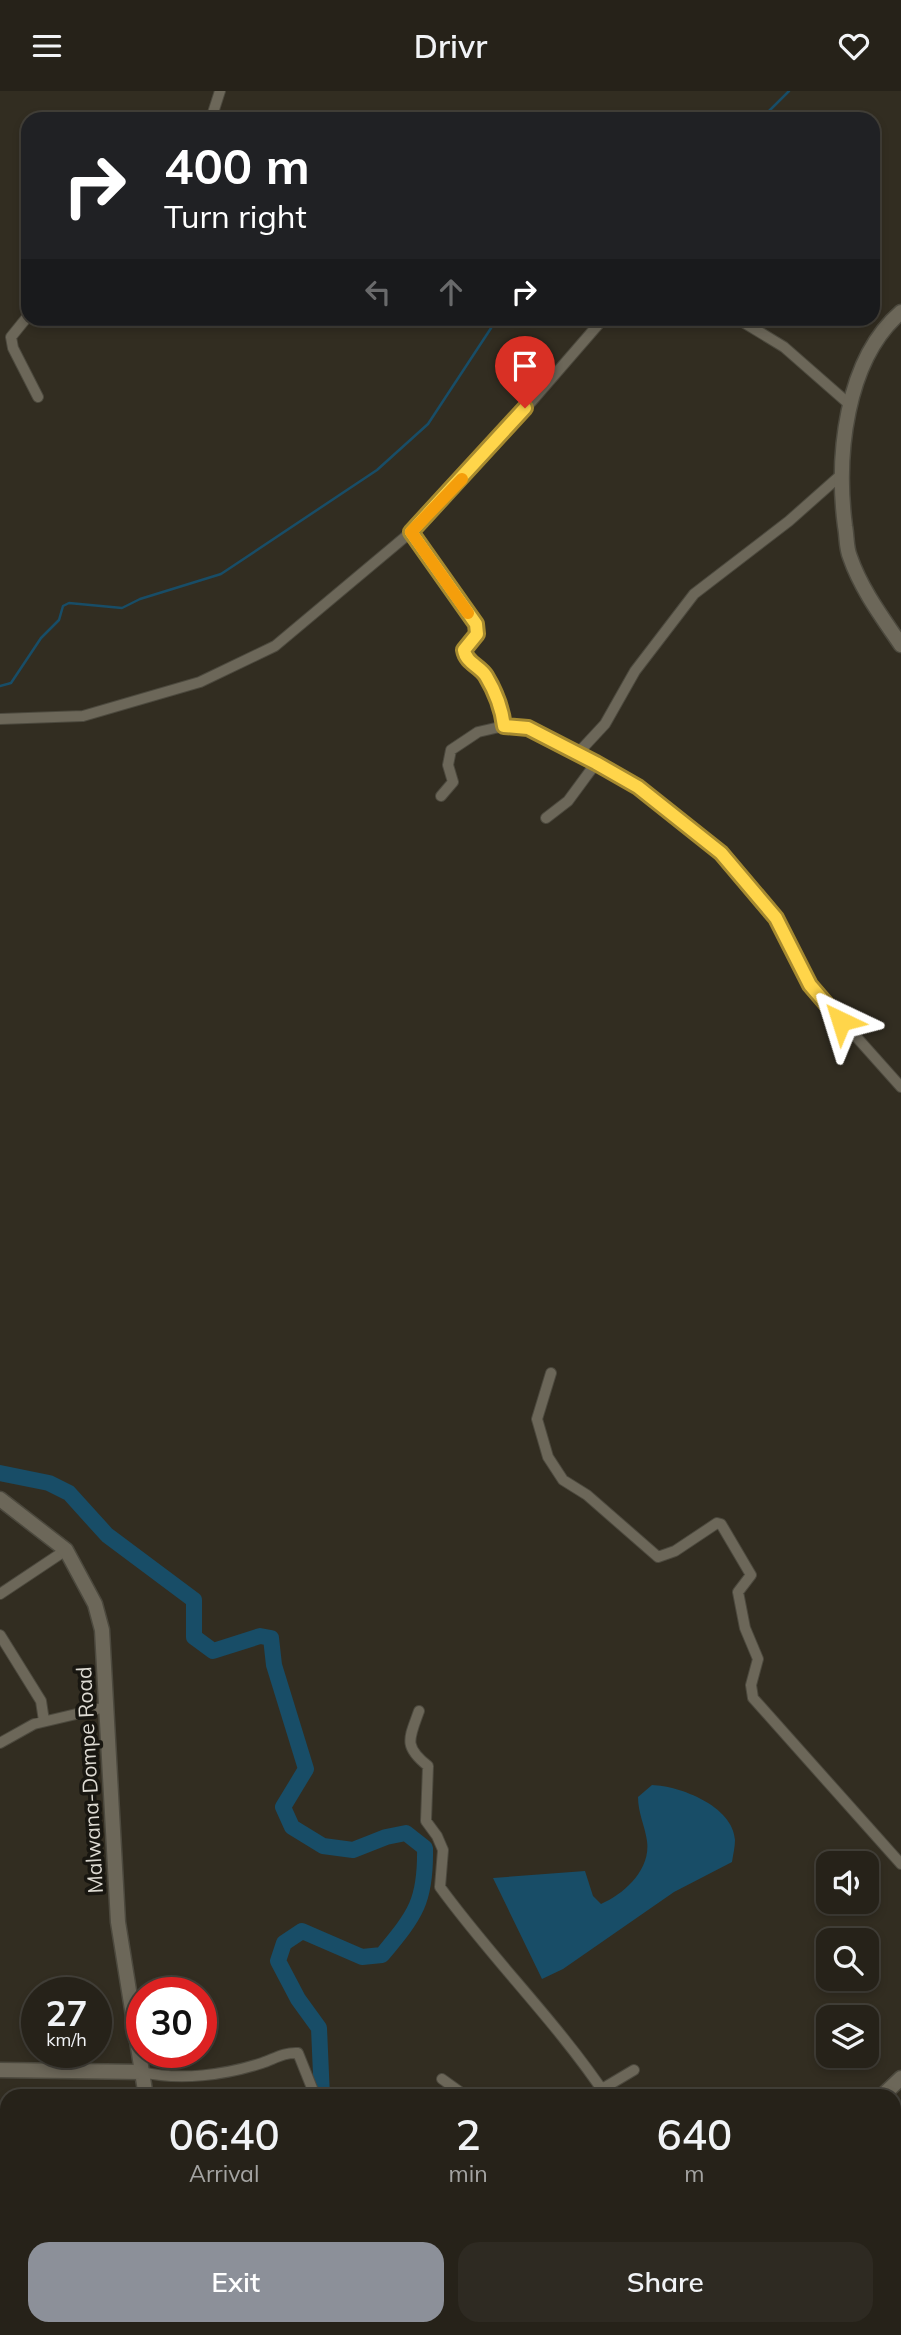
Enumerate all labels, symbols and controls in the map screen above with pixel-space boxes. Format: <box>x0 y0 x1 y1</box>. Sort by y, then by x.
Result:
text: Drivr <box>414 26 487 66</box>
icon: menu <box>28 27 66 65</box>
icon: heart <box>835 27 873 65</box>
text: 400 m <box>164 135 310 196</box>
icon: right <box>49 140 140 231</box>
text: Turn right <box>164 196 307 236</box>
icon: left <box>359 273 397 311</box>
icon: ahead <box>432 273 470 311</box>
icon: right <box>505 273 543 311</box>
pin <box>495 336 555 408</box>
icon: arrive <box>506 347 544 385</box>
position arrow <box>804 984 878 1058</box>
street label: Malwana-Dompe Road <box>70 1666 108 1894</box>
map controls <box>816 1851 879 2068</box>
button: sound <box>816 1851 879 1914</box>
button: search <box>816 1928 879 1991</box>
speed limit sign: 30 <box>126 1977 217 2068</box>
text: 27 <box>45 1991 88 2035</box>
button: layers <box>816 2005 879 2068</box>
text: km/h <box>46 2028 87 2051</box>
text: 06:40 <box>169 2108 280 2161</box>
text: 2 <box>455 2108 481 2161</box>
text: 640 <box>657 2108 732 2161</box>
text: Arrival <box>189 2159 259 2188</box>
text: min <box>448 2159 488 2188</box>
text: m <box>684 2159 704 2188</box>
button: Exit <box>28 2242 444 2322</box>
button: Share <box>458 2242 873 2322</box>

